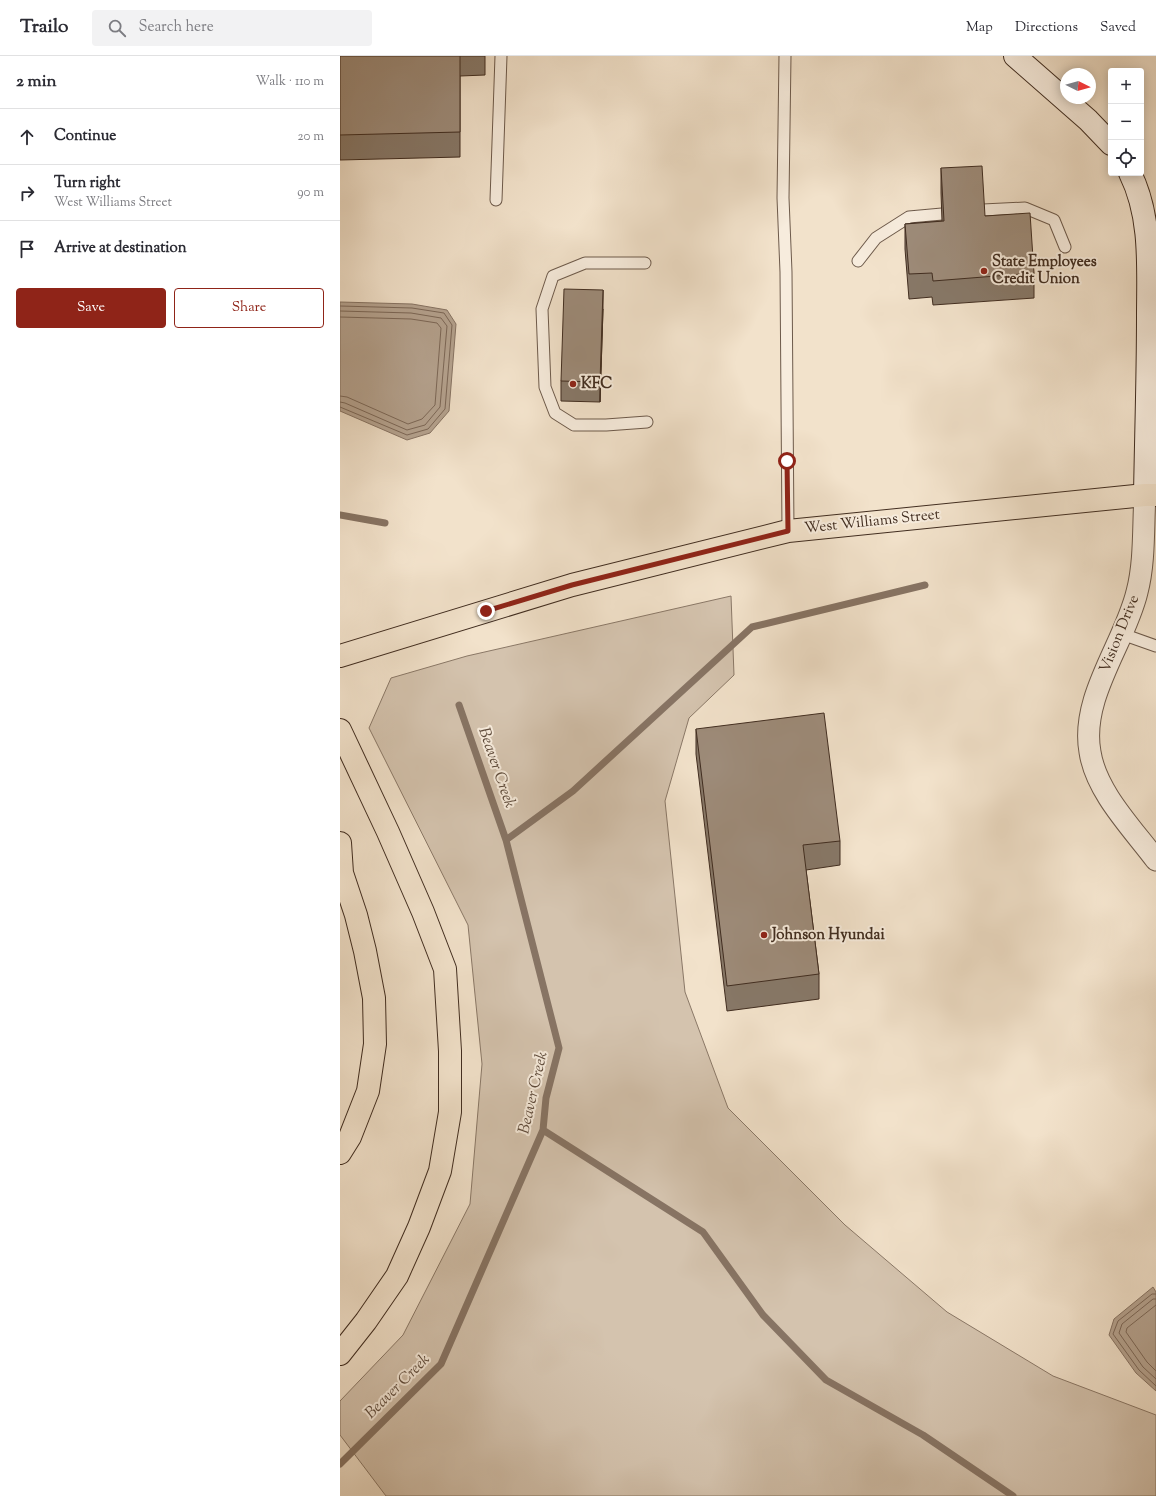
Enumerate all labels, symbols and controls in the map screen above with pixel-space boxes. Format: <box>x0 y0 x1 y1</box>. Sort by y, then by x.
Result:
search box <box>92 10 372 46</box>
text: Trailo <box>20 14 68 41</box>
icon: search <box>106 17 128 39</box>
text: Search here <box>138 17 214 38</box>
text: Map <box>966 18 993 38</box>
text: Directions <box>1015 18 1078 38</box>
text: Saved <box>1100 18 1136 38</box>
north arrow <box>1060 68 1096 104</box>
map controls <box>1108 68 1144 176</box>
button: + <box>1108 68 1144 104</box>
text: 2 min <box>16 70 57 94</box>
text: Walk · 110 m <box>256 73 324 91</box>
button: − <box>1108 104 1144 140</box>
icon: ahead <box>16 126 38 148</box>
text: Continue <box>54 126 116 147</box>
text: 20 m <box>298 128 324 146</box>
button: locate <box>1108 140 1144 176</box>
text: Turn right <box>54 173 120 194</box>
icon: right <box>16 182 38 204</box>
text: 90 m <box>297 184 324 202</box>
text: West Williams Street <box>54 194 172 212</box>
icon: arrive <box>16 238 38 260</box>
text: Arrive at destination <box>54 238 187 259</box>
place label: State Employees Credit Union <box>992 252 1097 290</box>
marker: State Employees Credit Union <box>979 266 989 276</box>
button: Save <box>16 288 166 328</box>
button: Share <box>174 288 324 328</box>
place label: KFC <box>581 374 612 395</box>
marker: KFC <box>568 379 578 389</box>
route start <box>778 452 796 470</box>
street label: West Williams Street <box>803 504 941 540</box>
street label: Vision Drive <box>1095 592 1145 676</box>
route end <box>477 602 495 620</box>
water label: Beaver Creek <box>472 725 520 811</box>
place label: Johnson Hyundai <box>771 925 885 946</box>
marker: Johnson Hyundai <box>759 930 769 940</box>
water label: Beaver Creek <box>513 1050 555 1136</box>
water label: Beaver Creek <box>360 1349 436 1425</box>

